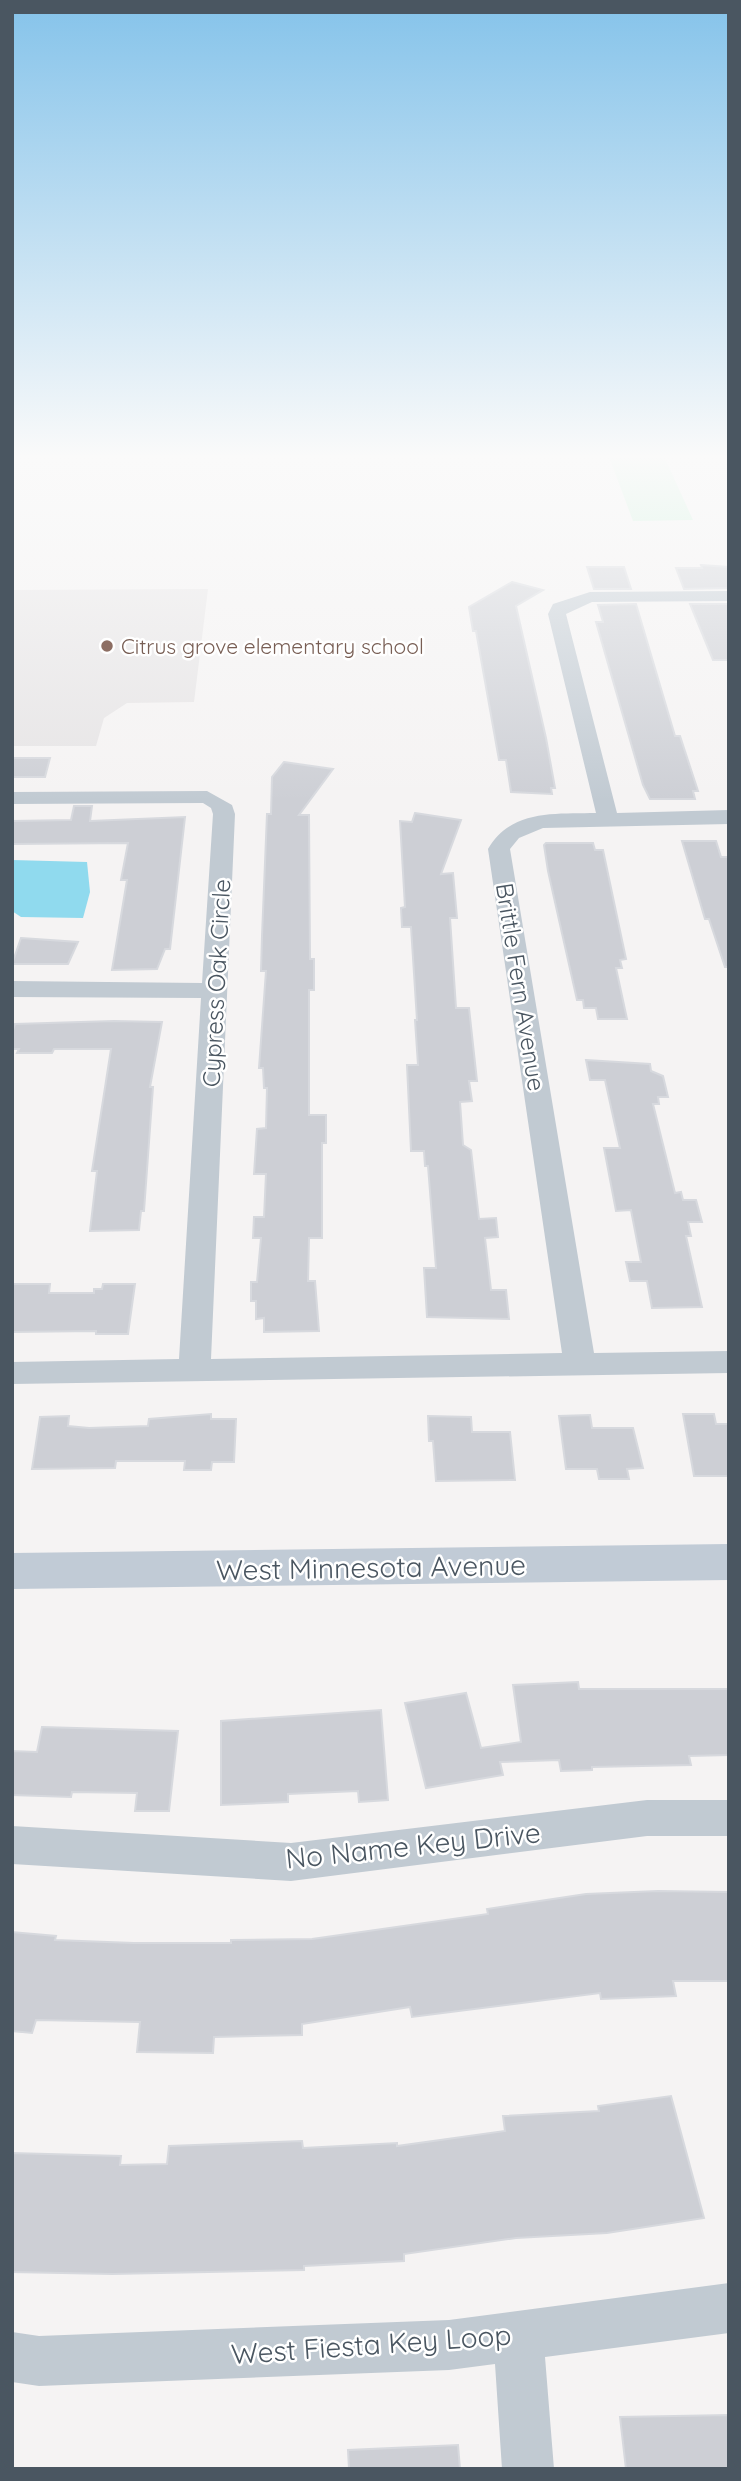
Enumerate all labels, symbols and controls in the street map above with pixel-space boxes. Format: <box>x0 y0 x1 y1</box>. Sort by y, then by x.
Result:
place label: Citrus grove elementary school <box>121 633 424 659</box>
marker: Citrus grove elementary school <box>99 638 115 654</box>
street label: Cypress Oak Circle <box>196 878 236 1088</box>
street label: Brittle Fern Avenue <box>490 881 552 1093</box>
street label: West Minnesota Avenue <box>216 1547 526 1587</box>
street label: No Name Key Drive <box>284 1814 542 1876</box>
street label: West Fiesta Key Loop <box>230 2317 512 2371</box>

